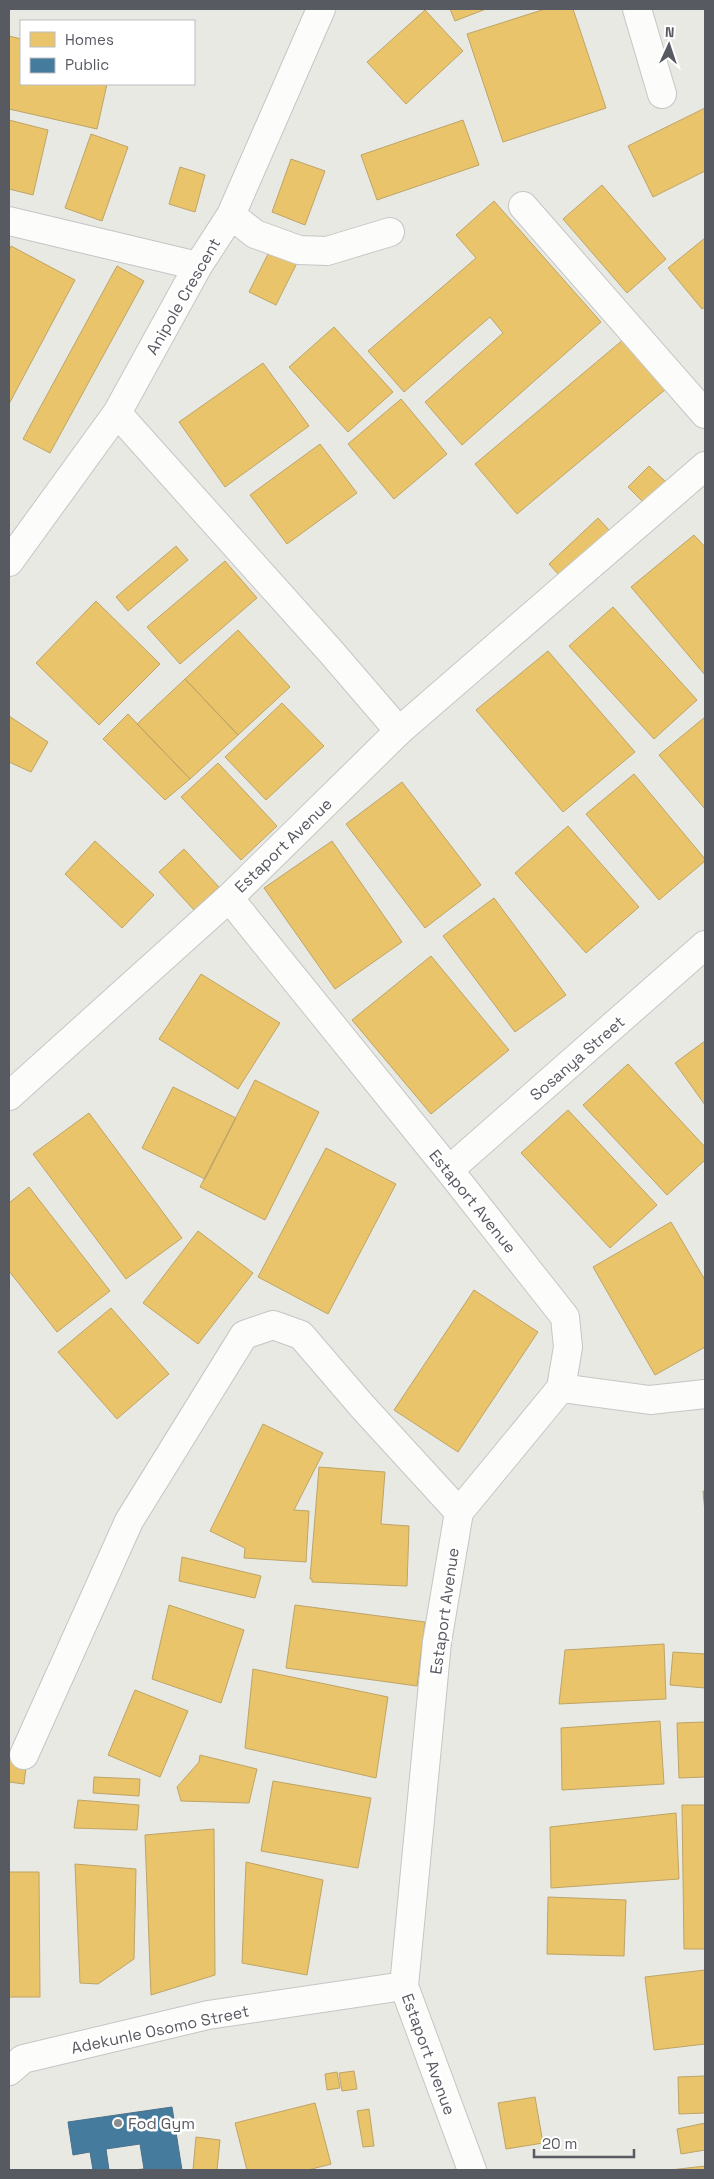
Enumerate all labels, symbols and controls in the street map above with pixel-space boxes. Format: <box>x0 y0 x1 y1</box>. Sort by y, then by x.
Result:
legend <box>20 20 195 85</box>
north arrow <box>644 20 694 70</box>
text: N <box>665 23 675 41</box>
text: Homes <box>65 30 114 49</box>
text: Public <box>65 55 109 74</box>
street label: Anipole Crescent <box>141 234 225 358</box>
street label: Estaport Avenue <box>230 793 337 897</box>
street label: Sosanya Street <box>526 1011 629 1105</box>
street label: Estaport Avenue <box>424 1145 521 1258</box>
street label: Estaport Avenue <box>425 1546 464 1676</box>
street label: Estaport Avenue <box>397 1991 460 2118</box>
street label: Adekunle Osomo Street <box>69 2000 251 2059</box>
place label: Fod Gym <box>128 2113 195 2134</box>
marker: Fod Gym <box>112 2117 124 2129</box>
scale bar <box>534 2126 634 2158</box>
text: 20 m <box>542 2134 577 2153</box>

